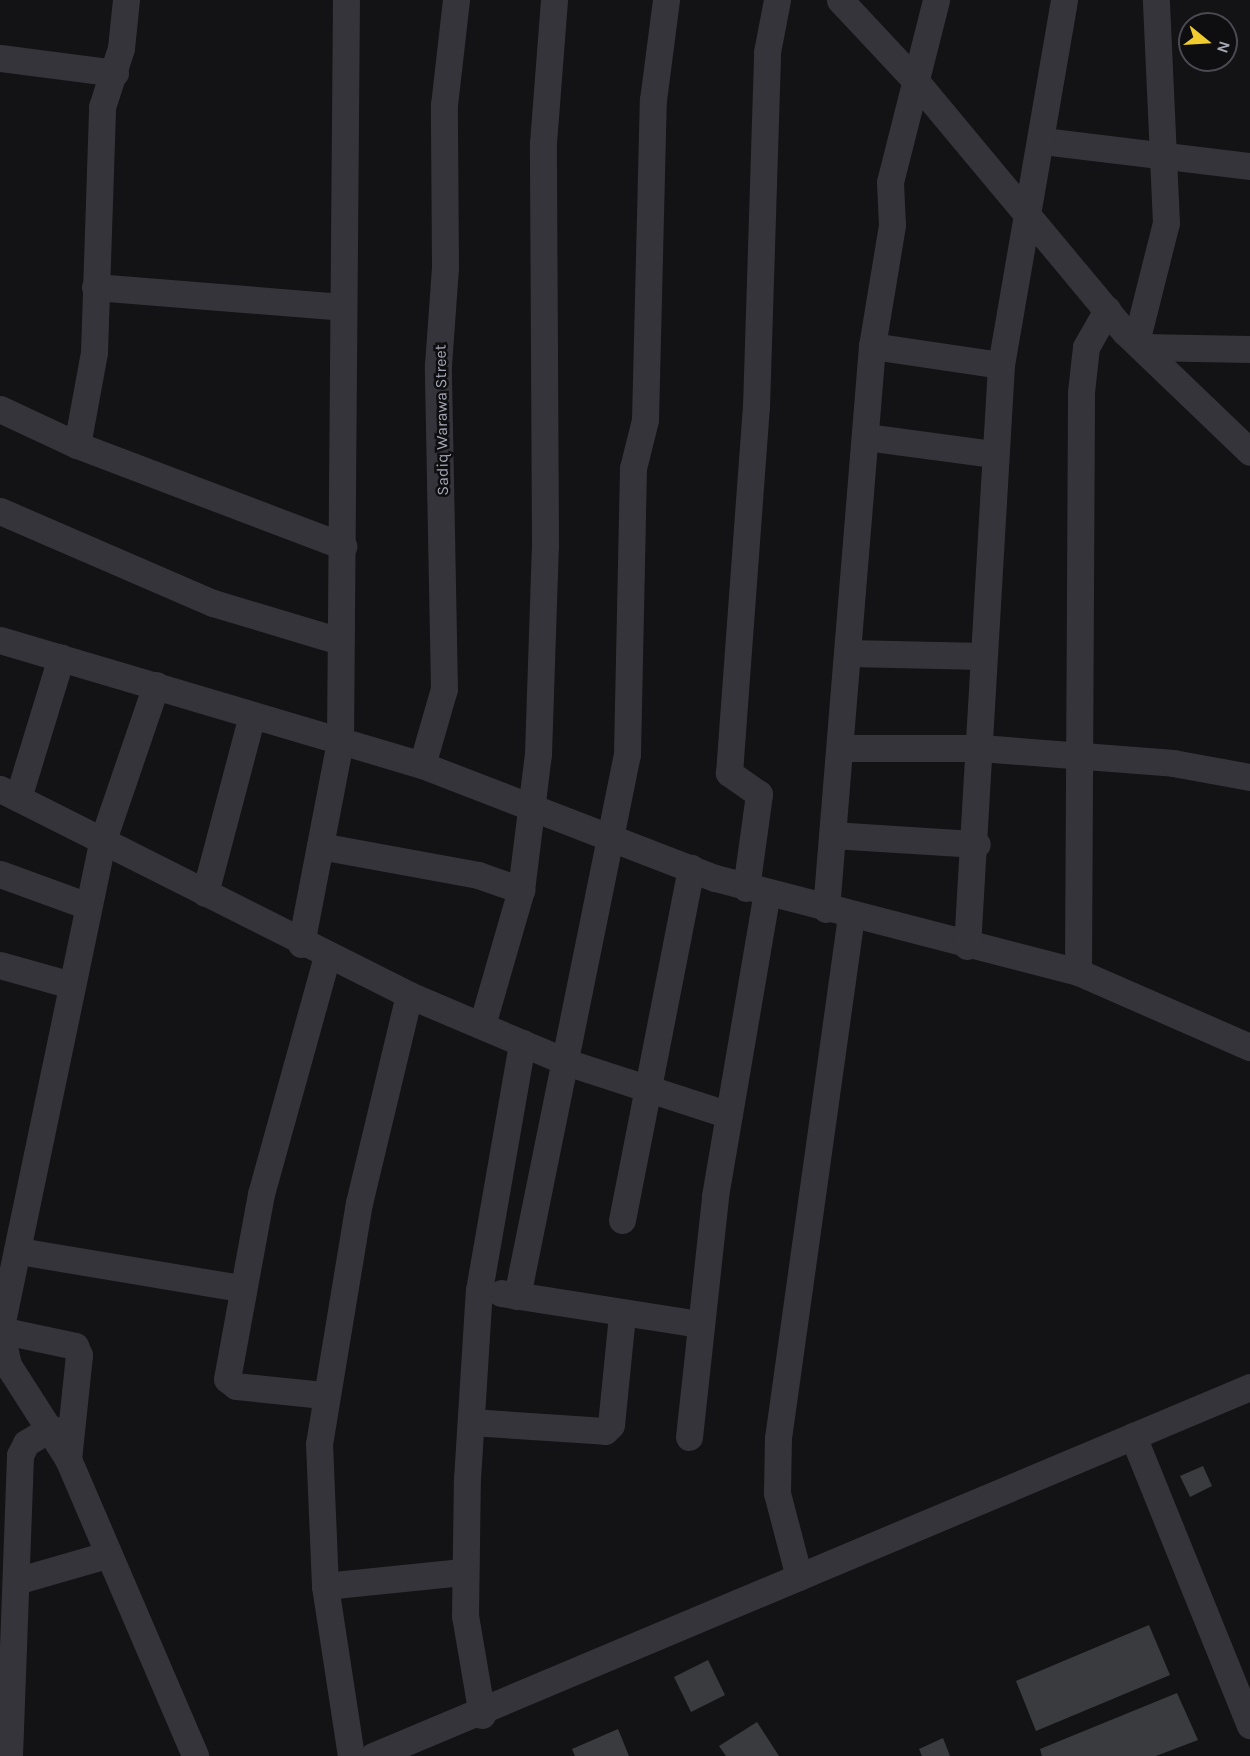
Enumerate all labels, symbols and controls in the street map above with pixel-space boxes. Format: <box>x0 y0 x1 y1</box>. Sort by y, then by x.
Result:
north arrow <box>1178 12 1238 72</box>
text: N <box>1213 39 1235 55</box>
street label: Sadiq Warawa Street <box>431 344 453 496</box>

